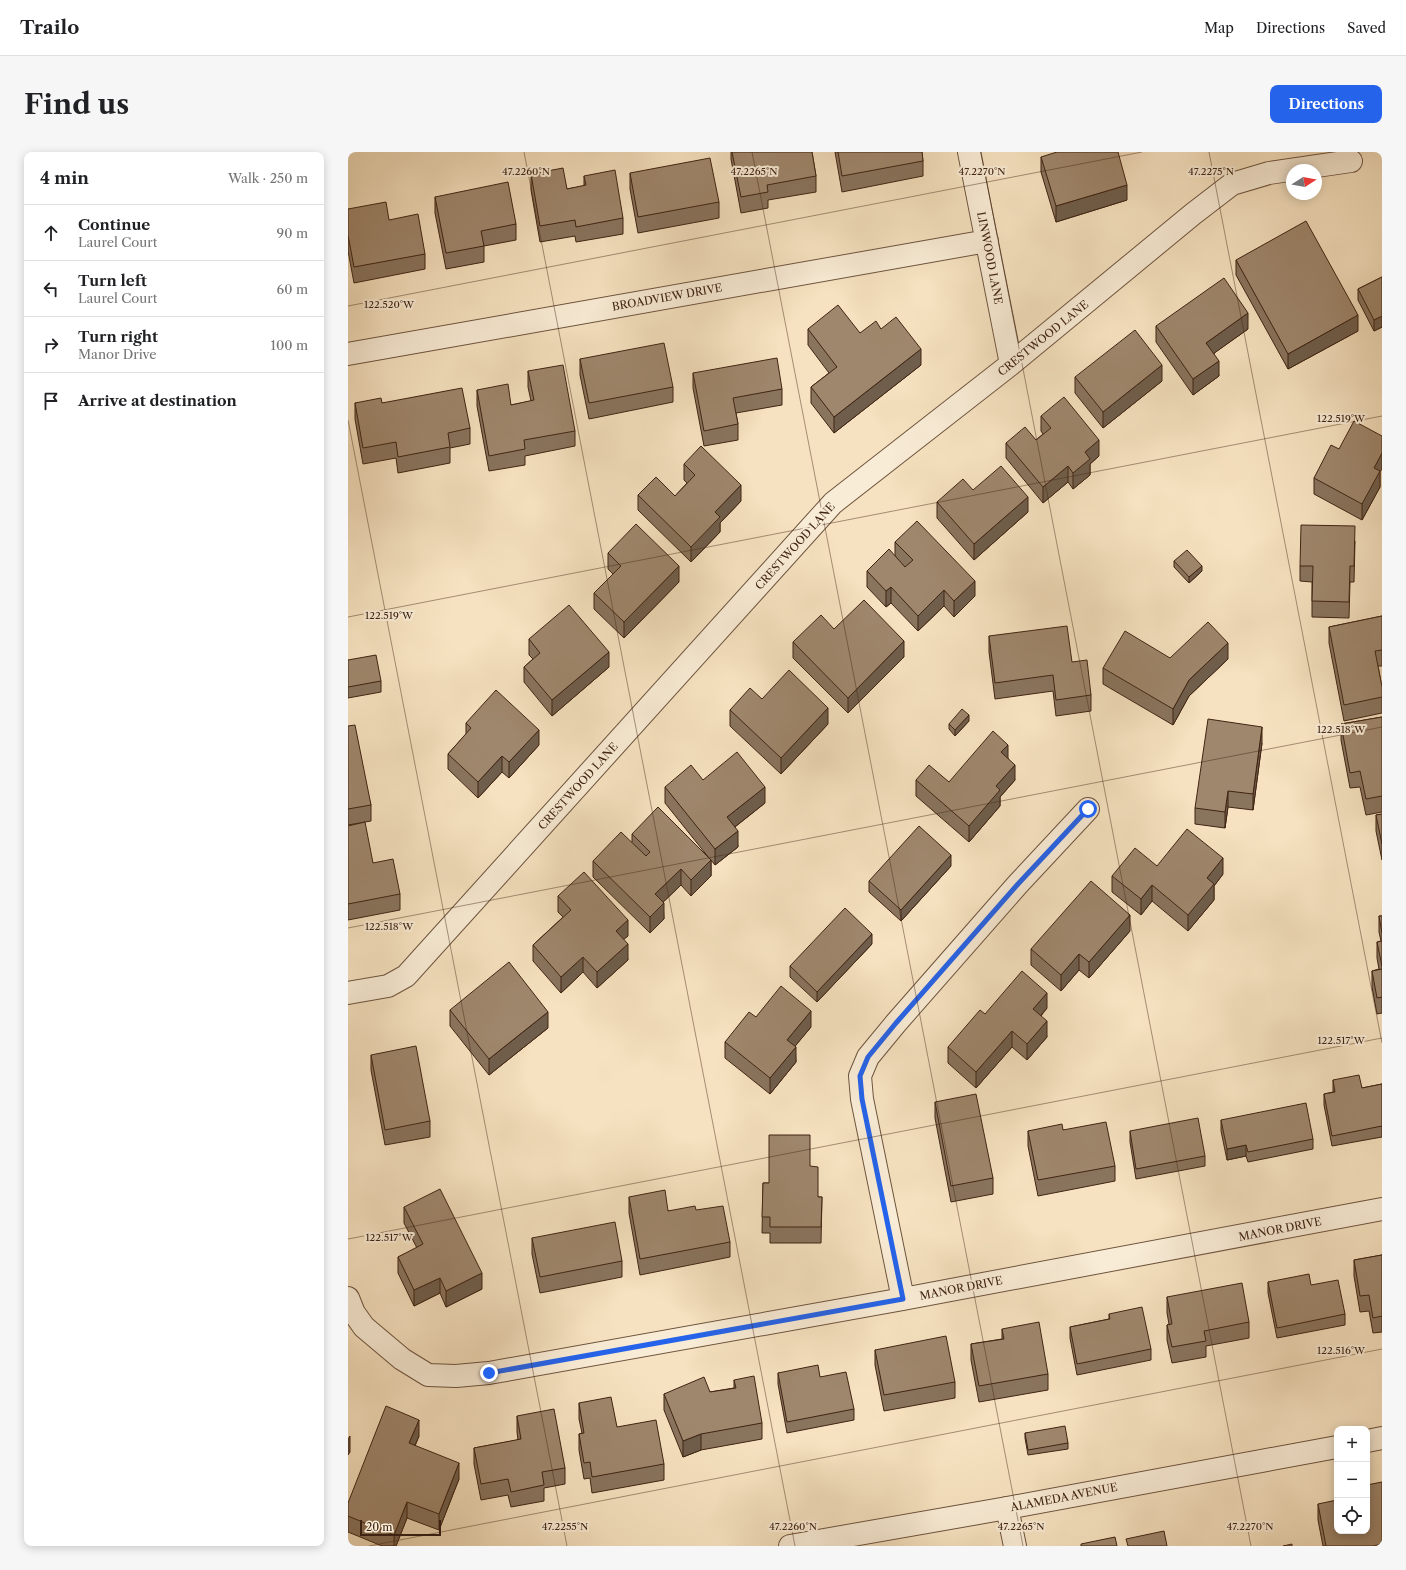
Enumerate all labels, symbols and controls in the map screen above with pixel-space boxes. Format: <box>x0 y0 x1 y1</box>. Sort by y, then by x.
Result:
text: Trailo <box>20 16 79 39</box>
text: Map <box>1204 19 1234 37</box>
text: Directions <box>1256 19 1325 37</box>
text: Saved <box>1347 19 1386 37</box>
button: Directions <box>1270 85 1382 123</box>
text: Find us <box>24 87 129 121</box>
north arrow <box>1286 164 1322 200</box>
text: 47.2260°N <box>502 165 550 178</box>
text: 47.2265°N <box>730 165 778 178</box>
text: 47.2270°N <box>958 165 1006 178</box>
text: 47.2275°N <box>1188 165 1234 178</box>
text: 4 min <box>40 168 89 188</box>
text: Walk · 250 m <box>228 170 308 186</box>
street label: LINWOOD LANE <box>974 210 1006 306</box>
text: Continue <box>78 215 150 234</box>
icon: ahead <box>40 222 62 244</box>
text: 90 m <box>277 225 308 241</box>
text: Laurel Court <box>78 234 157 250</box>
text: Turn left <box>78 271 147 290</box>
icon: left <box>40 278 62 300</box>
street label: BROADVIEW DRIVE <box>611 280 724 314</box>
text: 60 m <box>277 281 308 297</box>
text: Laurel Court <box>78 290 157 306</box>
street label: CRESTWOOD LANE <box>995 297 1092 379</box>
text: 122.520°W <box>364 298 415 311</box>
text: Turn right <box>78 327 158 346</box>
icon: right <box>40 334 62 356</box>
text: 100 m <box>270 337 308 353</box>
text: Manor Drive <box>78 346 156 362</box>
icon: arrive <box>40 390 62 412</box>
text: Arrive at destination <box>78 391 237 410</box>
text: 122.519°W <box>1317 412 1366 425</box>
street label: CRESTWOOD LANE <box>752 499 838 593</box>
text: 122.519°W <box>365 609 414 622</box>
text: 122.518°W <box>1317 723 1366 736</box>
street label: CRESTWOOD LANE <box>535 739 621 833</box>
route start <box>1079 800 1097 818</box>
text: 122.518°W <box>365 920 414 933</box>
text: 122.517°W <box>1317 1034 1366 1047</box>
street label: MANOR DRIVE <box>1237 1214 1323 1244</box>
text: 122.517°W <box>365 1231 414 1244</box>
street label: MANOR DRIVE <box>918 1273 1004 1303</box>
text: 122.516°W <box>1317 1344 1366 1357</box>
route end <box>480 1364 498 1382</box>
map controls <box>1334 1426 1370 1534</box>
button: + <box>1334 1426 1370 1462</box>
button: − <box>1334 1462 1370 1498</box>
street label: ALAMEDA AVENUE <box>1008 1480 1119 1514</box>
button: locate <box>1334 1498 1370 1534</box>
scale bar <box>360 1518 441 1537</box>
text: 20 m <box>366 1520 392 1534</box>
text: 47.2255°N <box>542 1520 588 1533</box>
text: 47.2260°N <box>769 1520 817 1533</box>
text: 47.2265°N <box>997 1520 1045 1533</box>
text: 47.2270°N <box>1226 1520 1274 1533</box>

